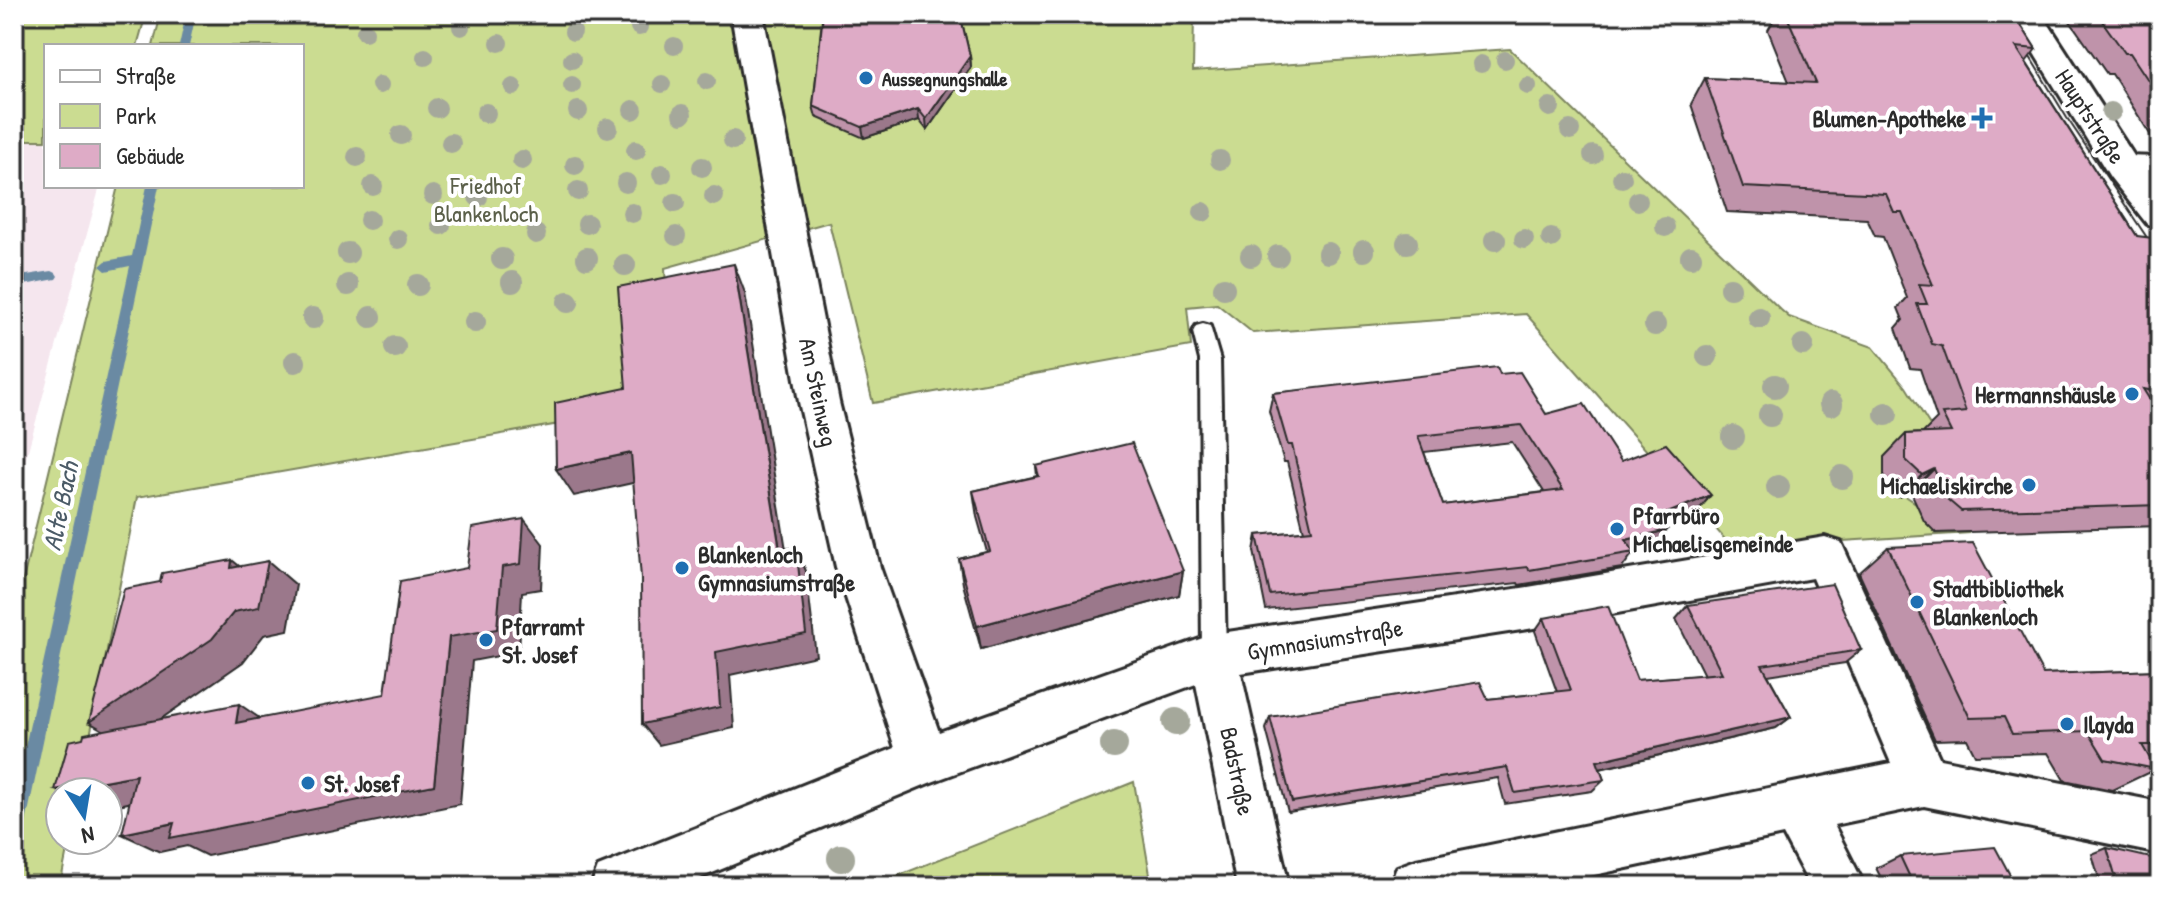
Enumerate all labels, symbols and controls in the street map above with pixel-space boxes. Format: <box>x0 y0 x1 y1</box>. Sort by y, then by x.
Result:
legend <box>44 44 304 188</box>
text: Straße <box>116 59 177 91</box>
street label: Hauptstraße <box>2048 62 2134 170</box>
place label: Aussegnungshalle <box>882 65 1008 93</box>
marker: Aussegnungshalle <box>857 69 875 87</box>
text: Park <box>116 99 156 131</box>
place label: Blumen-Apotheke <box>1812 102 1966 135</box>
marker: Blumen-Apotheke <box>1973 109 1991 127</box>
text: Gebäude <box>116 139 185 171</box>
park label: Friedhof Blankenloch <box>434 169 538 229</box>
street label: Am Steinweg <box>792 335 846 449</box>
place label: Hermannshäusle <box>1975 378 2116 410</box>
marker: Hermannshäusle <box>2123 385 2141 403</box>
water label: Alte Bach <box>34 457 87 553</box>
place label: Michaeliskirche <box>1880 469 2013 501</box>
marker: Michaeliskirche <box>2020 476 2038 494</box>
place label: Pfarrbüro Michaelisgemeinde <box>1633 499 1794 560</box>
marker: Pfarrbüro Michaelisgemeinde <box>1608 520 1626 538</box>
place label: Blankenloch Gymnasiumstraße <box>698 538 856 599</box>
marker: Blankenloch Gymnasiumstraße <box>673 559 691 577</box>
place label: Stadtbibliothek Blankenloch <box>1933 572 2064 632</box>
marker: Stadtbibliothek Blankenloch <box>1908 593 1926 611</box>
place label: Pfarramt St. Josef <box>502 610 585 670</box>
street label: Gymnasiumstraße <box>1245 611 1406 667</box>
marker: Pfarramt St. Josef <box>477 631 495 649</box>
place label: Ilayda <box>2083 708 2134 741</box>
marker: Ilayda <box>2058 715 2076 733</box>
street label: Badstraße <box>1213 724 1263 818</box>
place label: St. Josef <box>324 767 400 799</box>
marker: St. Josef <box>299 774 317 792</box>
north arrow <box>44 776 124 856</box>
text: N <box>79 820 97 852</box>

